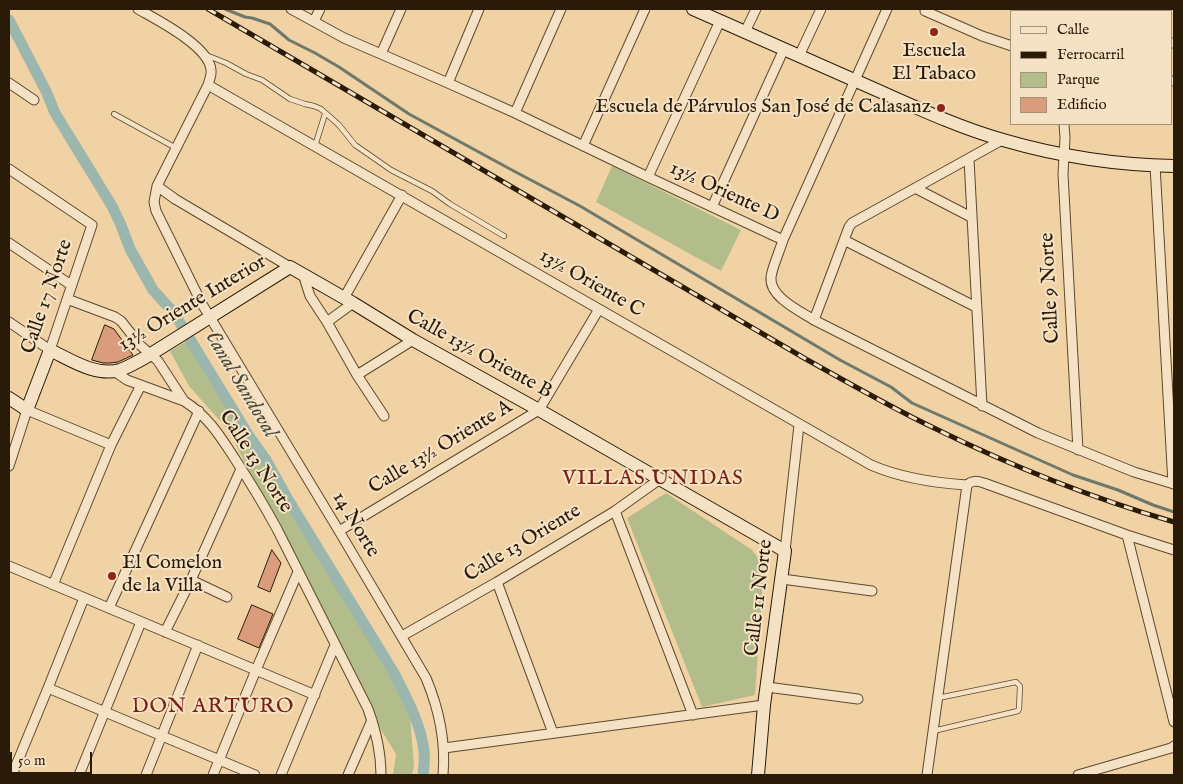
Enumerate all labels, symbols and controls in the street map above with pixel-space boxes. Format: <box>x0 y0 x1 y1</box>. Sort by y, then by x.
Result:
legend <box>1010 10 1173 125</box>
text: Calle <box>1057 20 1089 39</box>
marker: Escuela El Tabaco <box>928 26 940 38</box>
place label: Escuela El Tabaco <box>892 40 976 87</box>
text: Ferrocarril <box>1057 45 1124 64</box>
text: Parque <box>1057 70 1100 89</box>
text: Edificio <box>1057 95 1107 114</box>
place label: Escuela de Párvulos San José de Calasanz <box>595 96 931 120</box>
marker: Escuela de Párvulos San José de Calasanz <box>935 102 947 114</box>
street label: 13½ Oriente D <box>665 157 783 229</box>
street label: Calle 9 Norte <box>1036 232 1066 344</box>
street label: Calle 17 Norte <box>17 237 79 357</box>
street label: 13½ Oriente C <box>535 244 647 324</box>
street label: 13½ Oriente Interior <box>115 250 271 358</box>
street label: Calle 13½ Oriente B <box>402 305 556 405</box>
water label: Canal Sandoval <box>198 327 282 443</box>
street label: Calle 13½ Oriente A <box>365 396 517 500</box>
street label: Calle 13 Norte <box>213 406 297 518</box>
district label: VILLAS UNIDAS <box>561 467 745 493</box>
street label: 14 Norte <box>326 488 384 562</box>
street label: Calle 13 Oriente <box>460 500 586 588</box>
street label: Calle 11 Norte <box>741 538 779 658</box>
place label: El Comelon de la Villa <box>122 552 222 599</box>
marker: El Comelon de la Villa <box>106 570 118 582</box>
district label: DON ARTURO <box>130 695 296 721</box>
scale bar <box>12 742 95 774</box>
text: 50 m <box>18 751 46 770</box>

